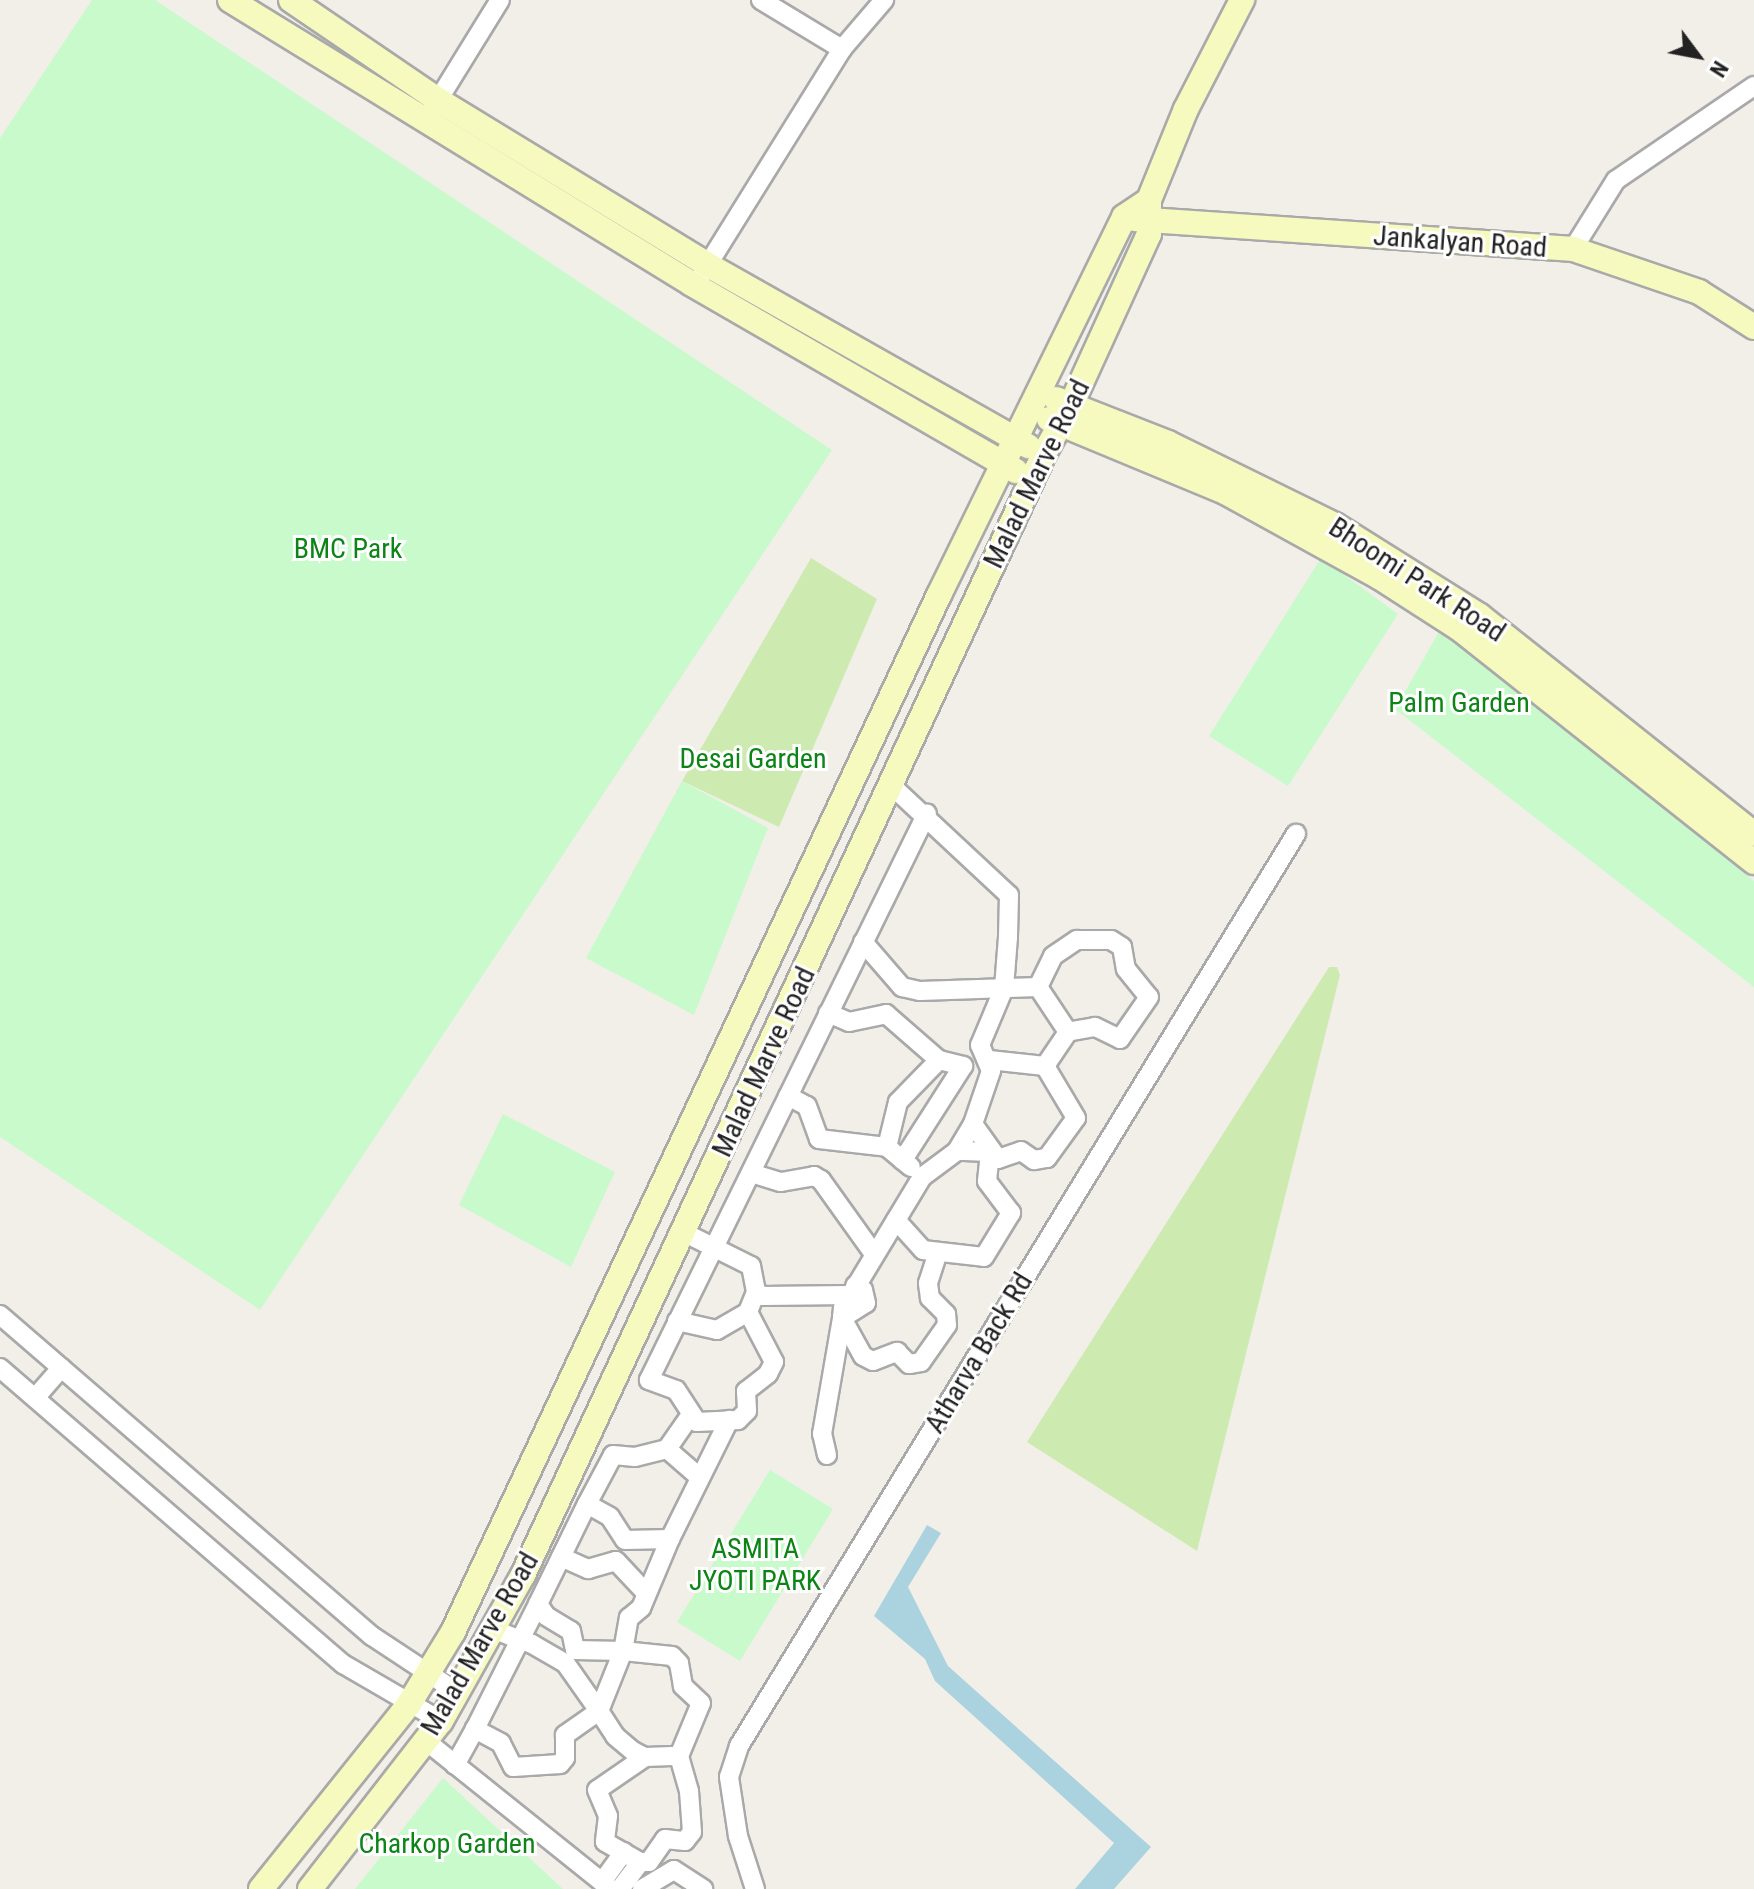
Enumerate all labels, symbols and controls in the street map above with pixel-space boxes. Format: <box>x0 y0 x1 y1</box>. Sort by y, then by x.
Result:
north arrow <box>1658 16 1738 96</box>
text: N <box>1705 57 1733 81</box>
street label: Jankalyan Road <box>1372 219 1548 265</box>
street label: Malad Marve Road <box>977 374 1097 574</box>
street label: Bhoomi Park Road <box>1323 511 1511 649</box>
park label: BMC Park <box>294 532 402 566</box>
park label: Palm Garden <box>1388 686 1530 720</box>
park label: Desai Garden <box>680 742 826 776</box>
street label: Malad Marve Road <box>705 962 823 1162</box>
street label: Atharva Back Rd <box>918 1267 1040 1439</box>
park label: ASMITA JYOTI PARK <box>689 1532 821 1598</box>
street label: Malad Marve Road <box>414 1547 546 1741</box>
park label: Charkop Garden <box>358 1827 536 1861</box>

